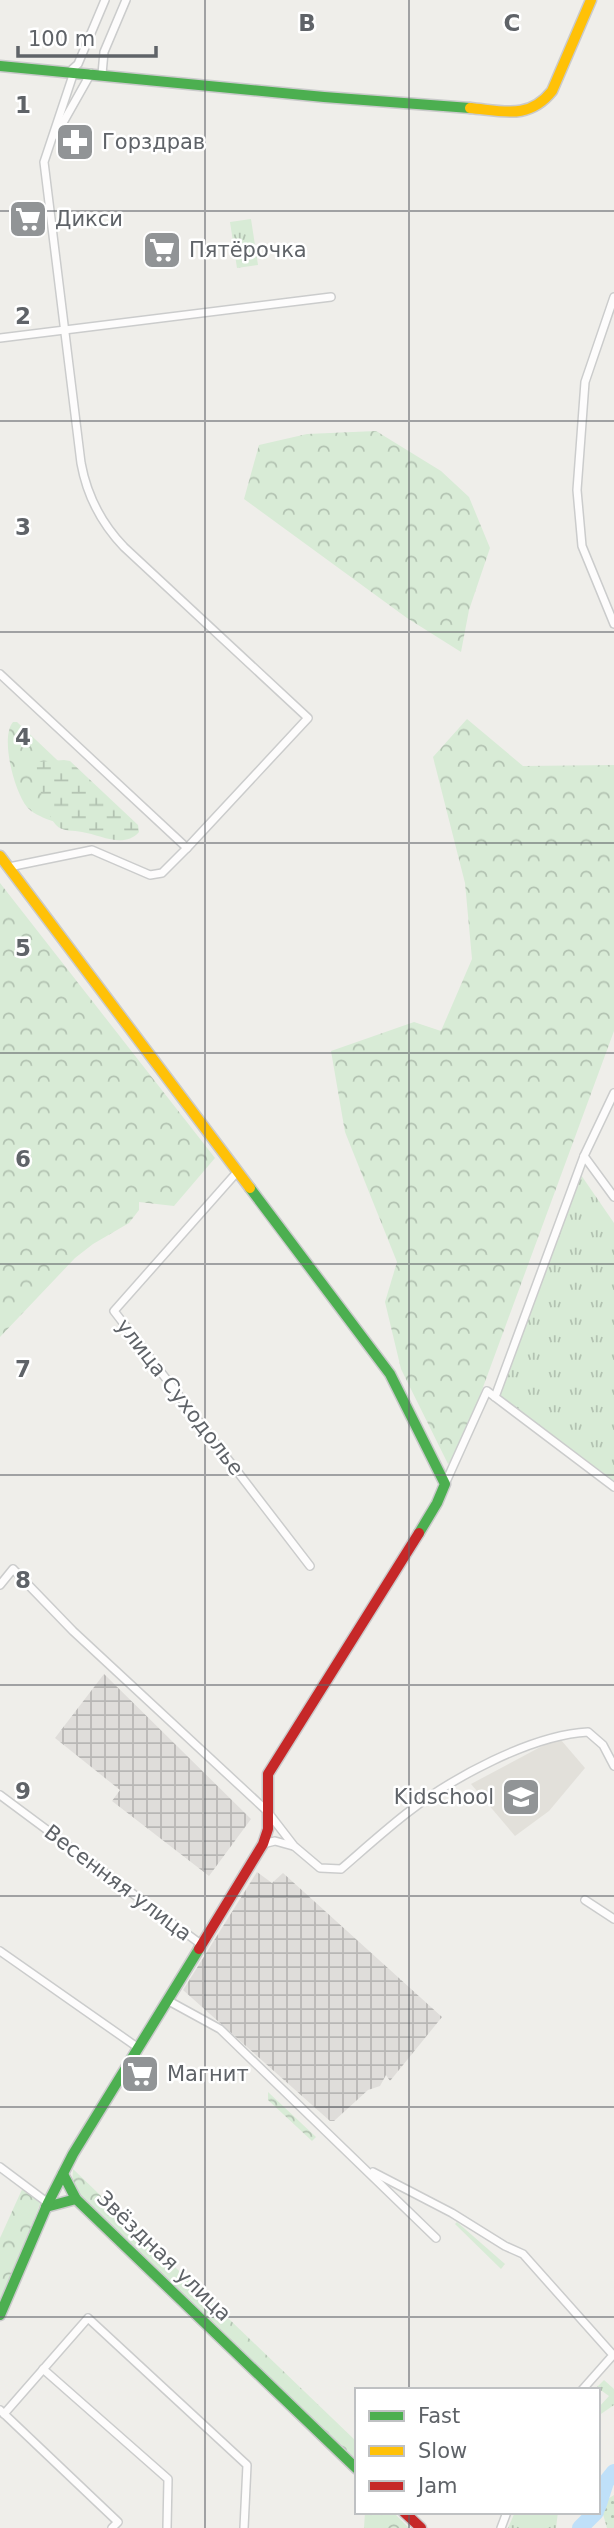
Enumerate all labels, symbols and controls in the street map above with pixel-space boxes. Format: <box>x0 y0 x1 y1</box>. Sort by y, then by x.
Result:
text: B <box>298 10 316 36</box>
text: C <box>504 10 520 36</box>
scale bar <box>18 14 156 58</box>
text: 100 m <box>28 27 95 51</box>
text: 1 <box>15 92 31 118</box>
pharmacy icon: Горздрав <box>54 121 96 163</box>
place label: Горздрав <box>102 130 205 154</box>
supermarket icon: Дикси <box>7 198 49 240</box>
place label: Дикси <box>55 207 123 231</box>
supermarket icon: Пятёрочка <box>141 229 183 271</box>
place label: Пятёрочка <box>189 238 307 262</box>
text: 2 <box>15 303 31 329</box>
text: 3 <box>15 514 31 540</box>
text: 4 <box>15 724 31 750</box>
text: 5 <box>15 935 31 961</box>
text: 6 <box>15 1146 31 1172</box>
street label: улица Суходолье <box>112 1314 248 1480</box>
text: 7 <box>15 1356 31 1382</box>
text: 8 <box>15 1567 31 1593</box>
school or university icon: Kidschool <box>500 1776 542 1818</box>
text: 9 <box>15 1778 31 1804</box>
place label: Kidschool <box>394 1785 494 1809</box>
street label: Весенняя улица <box>40 1820 196 1946</box>
supermarket icon: Магнит <box>119 2053 161 2095</box>
place label: Магнит <box>167 2062 249 2086</box>
street label: Звёздная улица <box>92 2186 236 2326</box>
legend <box>355 2388 600 2514</box>
text: Fast <box>418 2404 460 2428</box>
text: Slow <box>418 2439 467 2463</box>
text: Jam <box>416 2474 458 2498</box>

